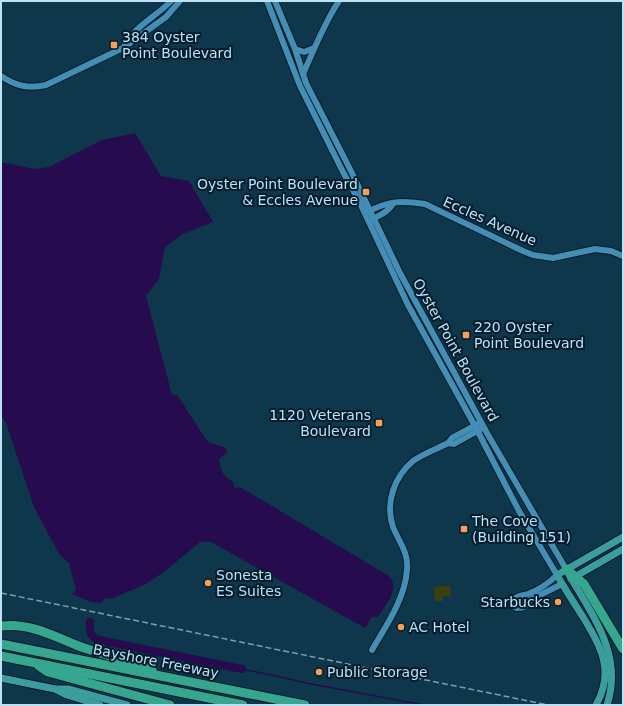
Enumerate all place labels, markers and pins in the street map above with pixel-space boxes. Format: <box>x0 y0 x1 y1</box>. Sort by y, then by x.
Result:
place label: 384 Oyster Point Boulevard <box>122 29 232 61</box>
marker: 384 Oyster Point Boulevard <box>109 40 119 50</box>
place label: Oyster Point Boulevard & Eccles Avenue <box>197 176 358 208</box>
marker: Oyster Point Boulevard & Eccles Avenue <box>361 187 371 197</box>
place label: 220 Oyster Point Boulevard <box>474 319 584 351</box>
marker: 220 Oyster Point Boulevard <box>461 330 471 340</box>
place label: 1120 Veterans Boulevard <box>269 407 371 439</box>
marker: 1120 Veterans Boulevard <box>374 418 384 428</box>
place label: The Cove (Building 151) <box>471 513 571 545</box>
marker: The Cove (Building 151) <box>459 524 469 534</box>
place label: Sonesta ES Suites <box>216 567 281 599</box>
marker: Sonesta ES Suites <box>203 578 213 588</box>
place label: Starbucks <box>480 594 550 610</box>
marker: Starbucks <box>553 597 563 607</box>
place label: AC Hotel <box>409 619 470 635</box>
marker: AC Hotel <box>396 622 406 632</box>
place label: Public Storage <box>327 664 428 680</box>
marker: Public Storage <box>314 667 324 677</box>

